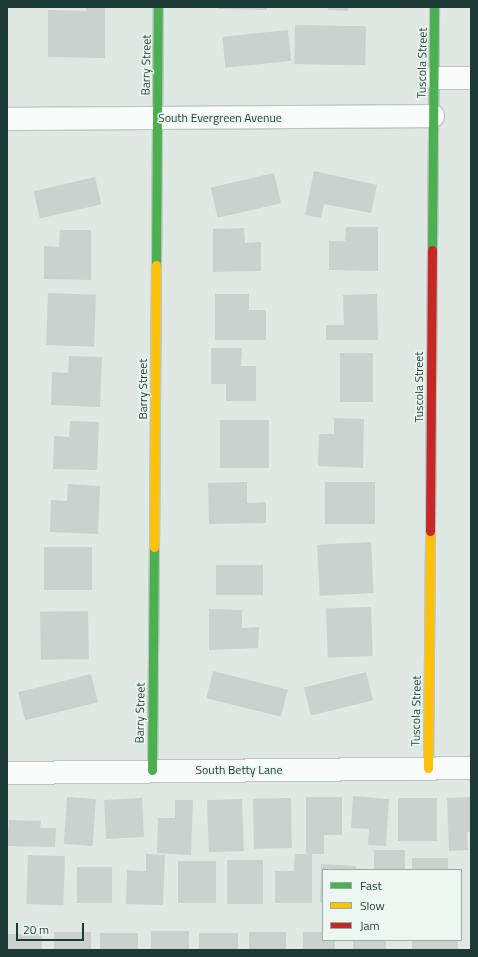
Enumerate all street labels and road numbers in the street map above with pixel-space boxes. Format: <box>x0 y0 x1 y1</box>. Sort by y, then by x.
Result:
street label: Tuscola Street <box>414 27 430 99</box>
street label: Barry Street <box>138 34 154 96</box>
street label: South Evergreen Avenue <box>158 111 282 125</box>
street label: Tuscola Street <box>412 351 426 423</box>
street label: Barry Street <box>136 358 150 420</box>
street label: Tuscola Street <box>408 675 424 747</box>
street label: Barry Street <box>132 682 148 744</box>
street label: South Betty Lane <box>195 763 283 777</box>

